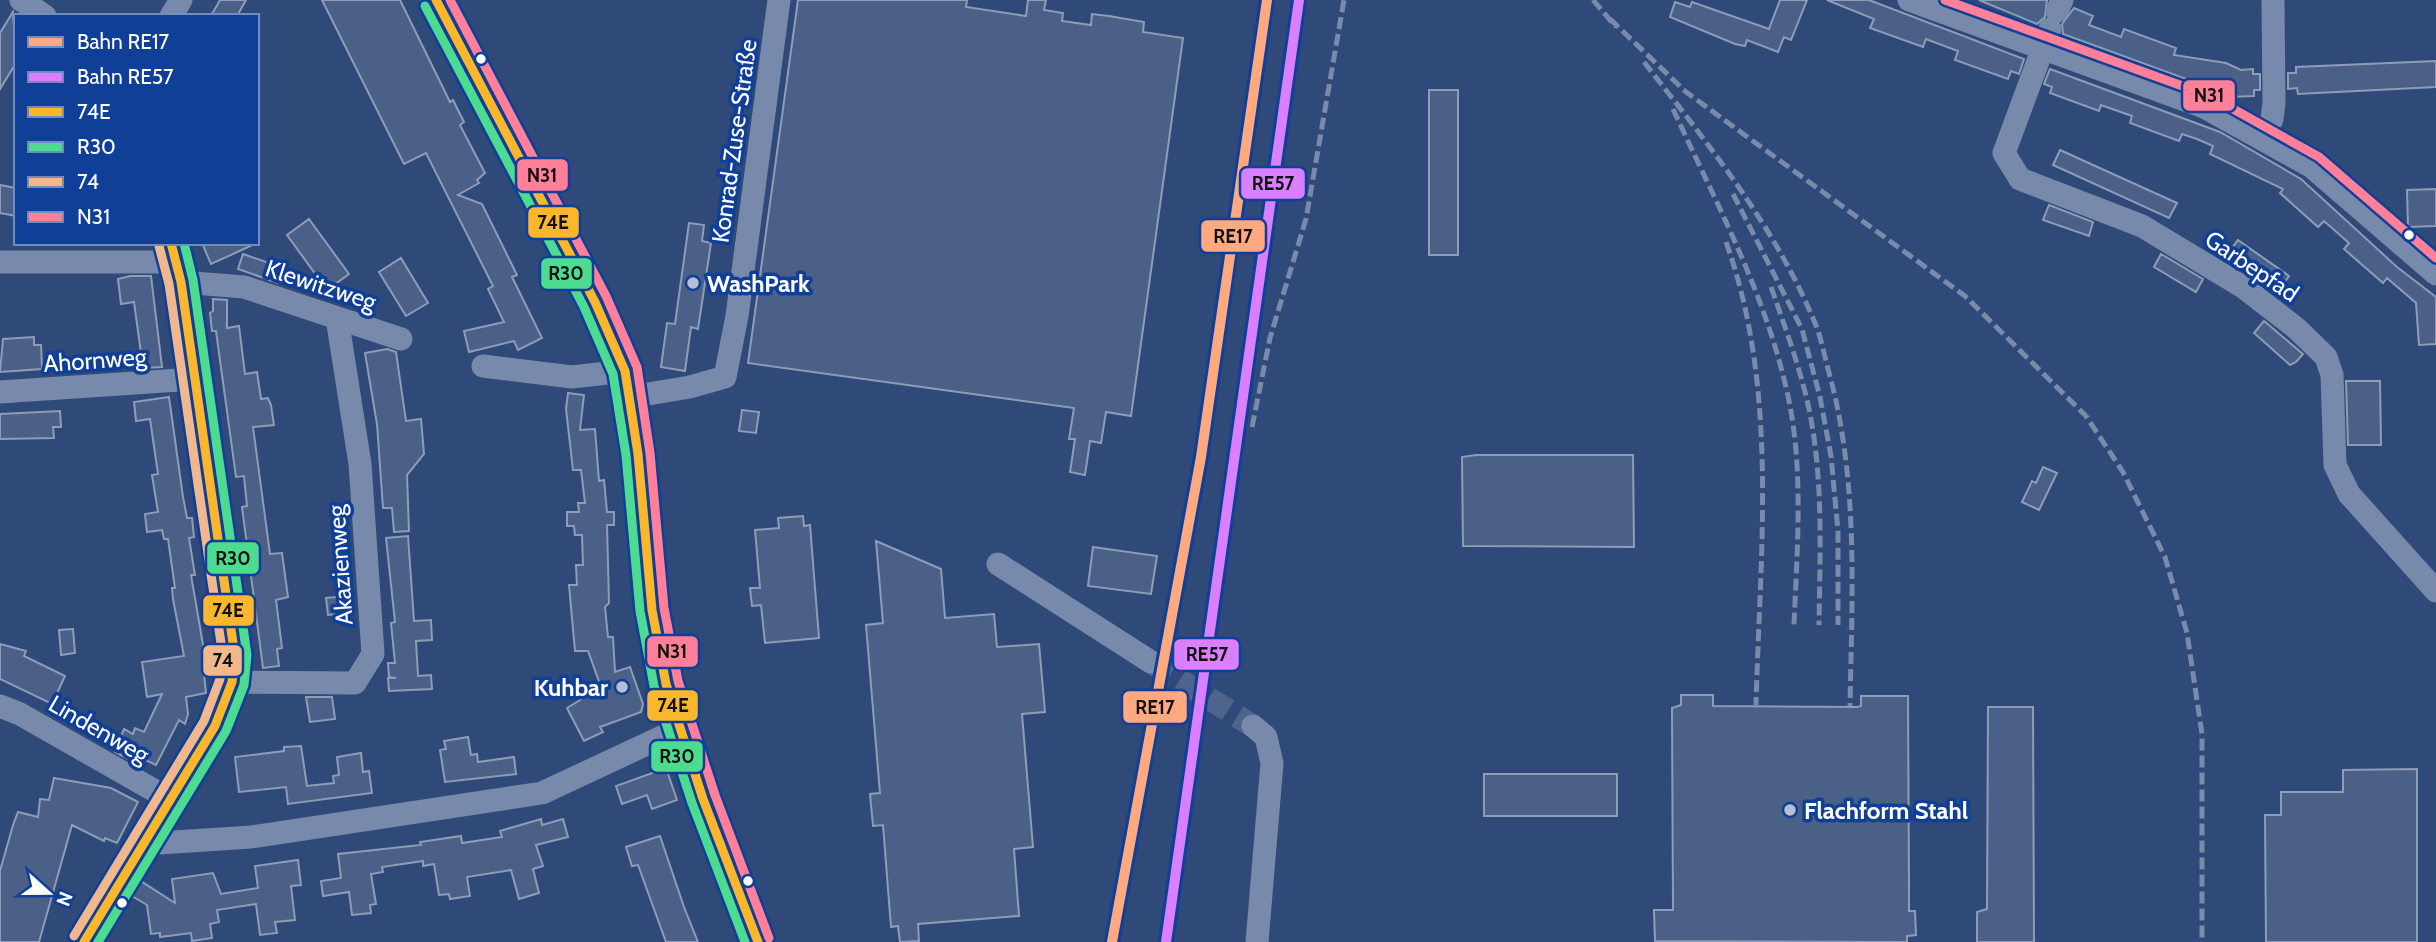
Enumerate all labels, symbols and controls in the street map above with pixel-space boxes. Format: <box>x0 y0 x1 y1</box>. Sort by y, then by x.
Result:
legend <box>14 14 259 245</box>
text: Bahn RE17 <box>77 29 170 54</box>
street label: Konrad-Zuse-Straße <box>705 37 763 245</box>
unlabelled marker <box>474 52 488 66</box>
text: Bahn RE57 <box>77 64 174 89</box>
line badge: N31 <box>2182 79 2236 112</box>
text: N31 <box>2194 84 2224 107</box>
text: 74E <box>77 99 111 124</box>
text: R30 <box>77 134 116 159</box>
line badge: N31 <box>516 158 569 192</box>
text: N31 <box>527 164 557 187</box>
line badge: RE57 <box>1240 167 1306 200</box>
text: 74 <box>77 169 99 194</box>
text: RE57 <box>1252 172 1295 195</box>
text: N31 <box>77 204 110 229</box>
line badge: 74E <box>527 206 580 239</box>
text: 74E <box>537 211 569 234</box>
line badge: RE17 <box>1200 219 1266 253</box>
street label: Garbepfad <box>2200 224 2304 308</box>
text: RE17 <box>1213 225 1253 248</box>
unlabelled marker <box>2402 228 2416 242</box>
street label: Klewitzweg <box>262 253 381 317</box>
line badge: R30 <box>540 257 593 290</box>
text: R30 <box>548 262 584 285</box>
place label: WashPark <box>707 269 810 298</box>
marker: WashPark <box>685 275 701 291</box>
street label: Ahornweg <box>42 342 149 378</box>
street label: Akazienweg <box>321 503 359 626</box>
line badge: R30 <box>206 541 260 575</box>
text: R30 <box>215 547 251 570</box>
line badge: 74E <box>202 594 255 627</box>
text: 74E <box>212 599 244 622</box>
line badge: N31 <box>646 635 699 668</box>
line badge: RE57 <box>1173 638 1240 671</box>
text: N31 <box>657 640 687 663</box>
text: RE57 <box>1186 643 1229 666</box>
line badge: 74 <box>202 644 243 677</box>
text: 74 <box>213 649 233 672</box>
place label: Kuhbar <box>534 673 608 702</box>
marker: Kuhbar <box>614 679 630 695</box>
street label: Lindenweg <box>44 689 155 770</box>
line badge: 74E <box>646 689 699 722</box>
line badge: RE17 <box>1122 690 1188 724</box>
text: 74E <box>657 694 689 717</box>
text: RE17 <box>1135 696 1175 719</box>
line badge: R30 <box>650 740 704 773</box>
text: R30 <box>659 745 695 768</box>
place label: Flachform Stahl <box>1804 796 1968 825</box>
marker: Flachform Stahl <box>1782 802 1798 818</box>
north arrow <box>14 858 84 928</box>
unlabelled marker <box>741 874 755 888</box>
text: N <box>51 889 78 909</box>
unlabelled marker <box>115 896 129 910</box>

